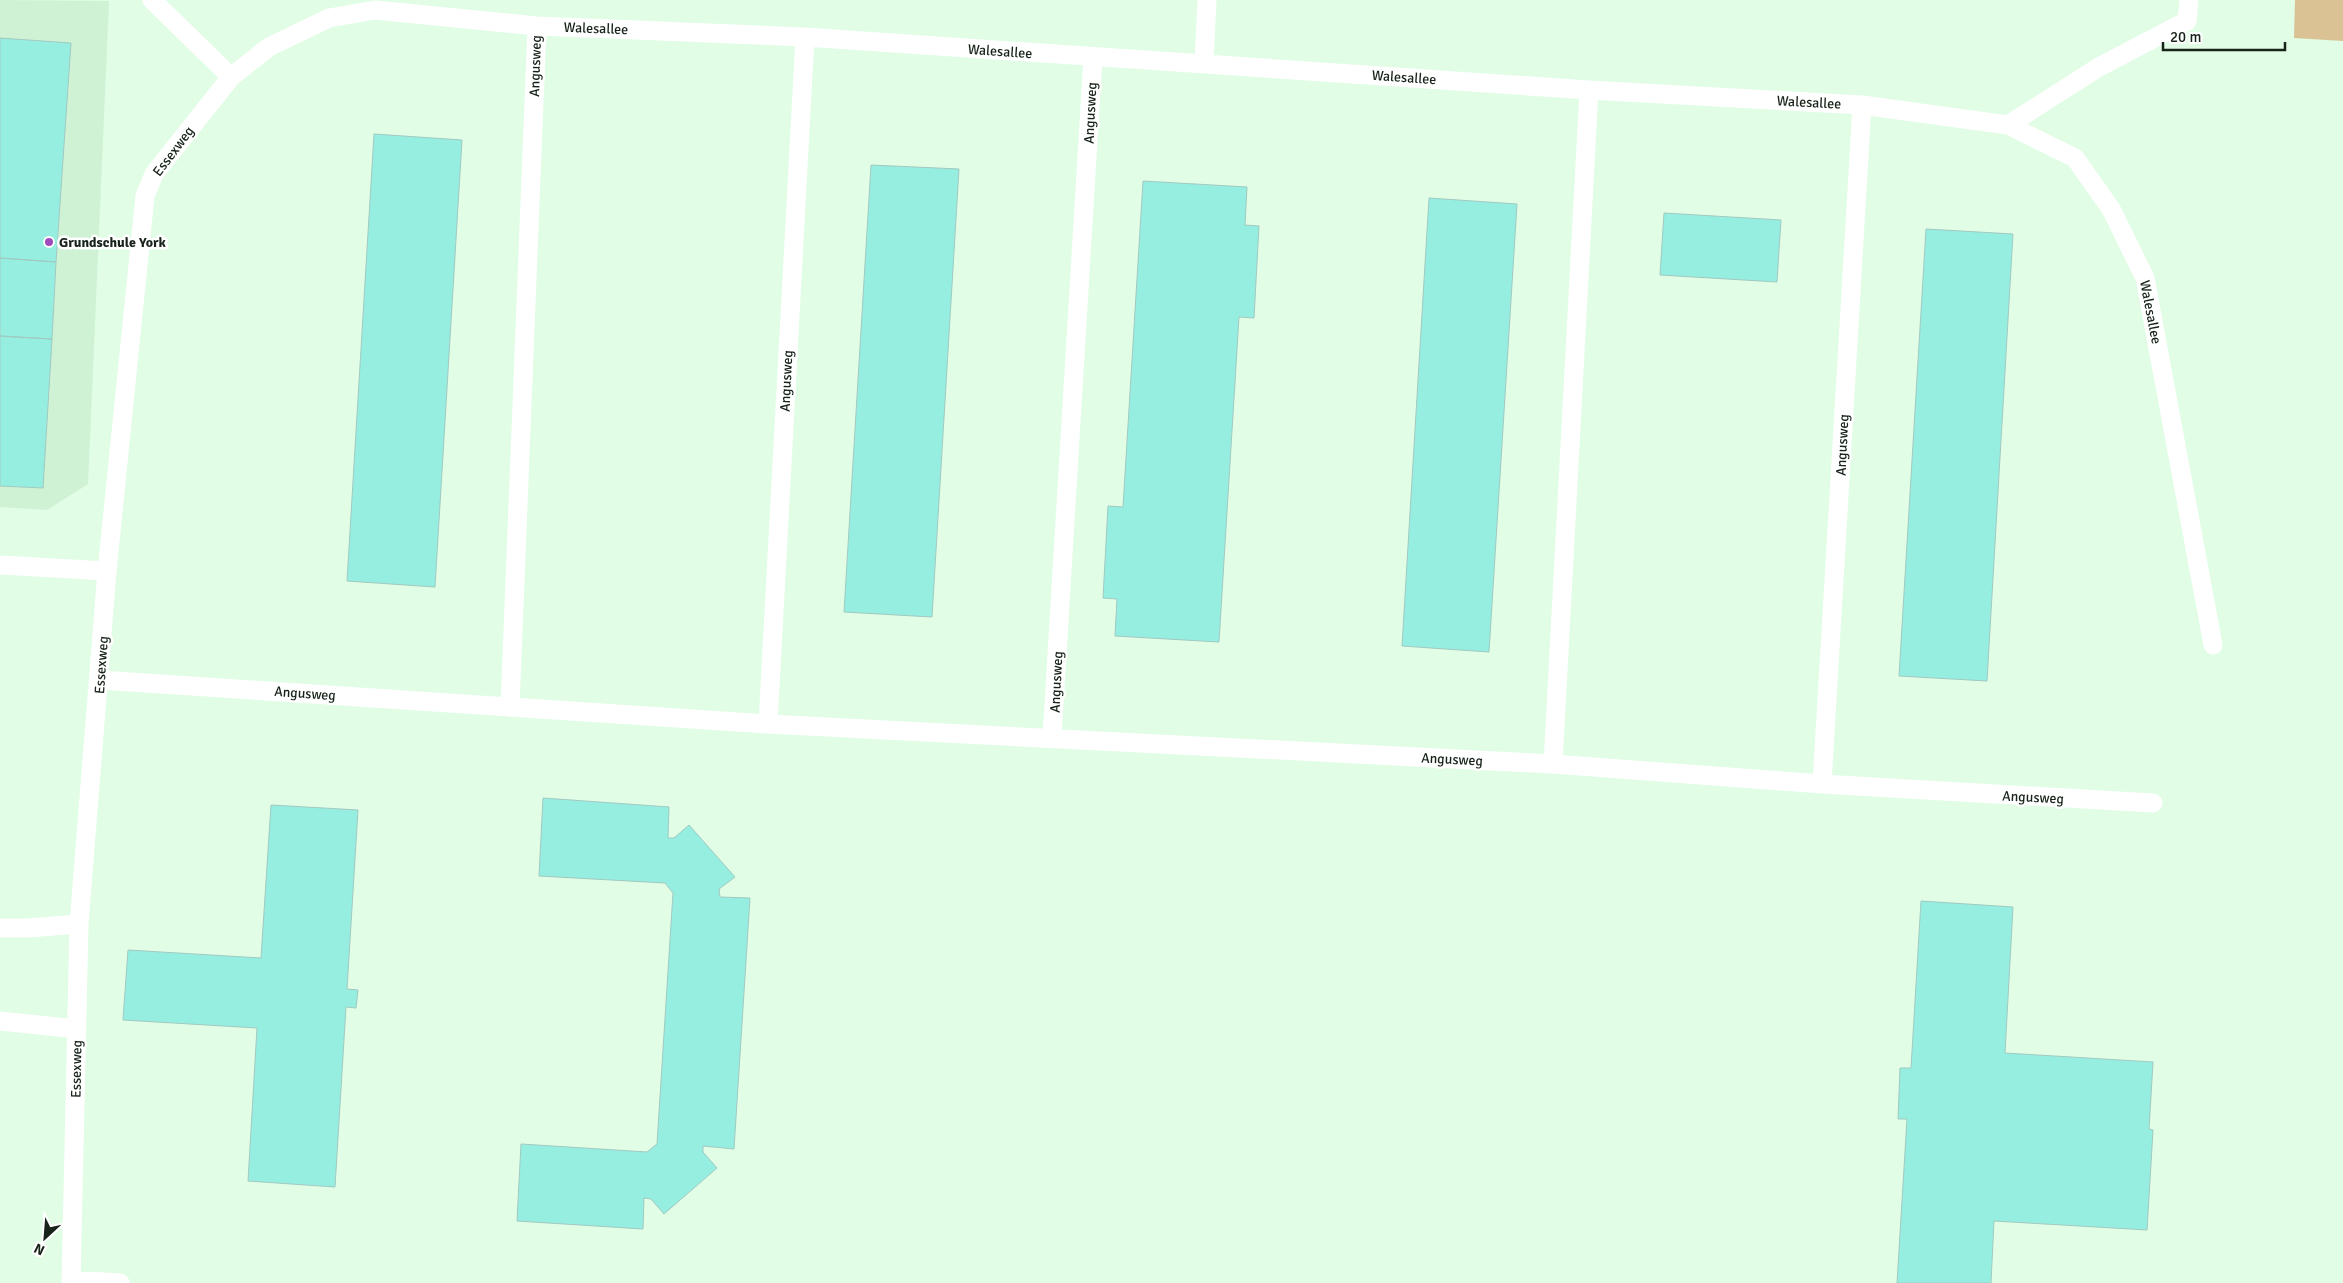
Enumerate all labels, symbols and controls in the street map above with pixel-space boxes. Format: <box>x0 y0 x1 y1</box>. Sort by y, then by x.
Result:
street label: Walesallee <box>563 19 629 38</box>
scale bar <box>2163 20 2286 52</box>
text: 20 m <box>2170 28 2201 46</box>
street label: Angusweg <box>526 35 545 97</box>
street label: Walesallee <box>967 41 1033 62</box>
street label: Walesallee <box>1371 67 1437 88</box>
street label: Angusweg <box>1080 82 1101 144</box>
street label: Walesallee <box>1776 92 1842 113</box>
street label: Essexweg <box>149 123 198 180</box>
place label: Grundschule York <box>59 234 167 251</box>
marker: Grundschule York <box>43 236 55 248</box>
street label: Walesallee <box>2136 279 2165 345</box>
street label: Angusweg <box>776 350 797 412</box>
street label: Angusweg <box>1832 414 1853 476</box>
street label: Essexweg <box>91 635 112 695</box>
street label: Angusweg <box>1046 651 1067 713</box>
street label: Angusweg <box>274 683 336 704</box>
street label: Angusweg <box>1421 749 1483 770</box>
street label: Angusweg <box>2002 787 2064 808</box>
street label: Essexweg <box>67 1040 86 1098</box>
north arrow <box>20 1213 70 1263</box>
text: N <box>31 1239 48 1259</box>

